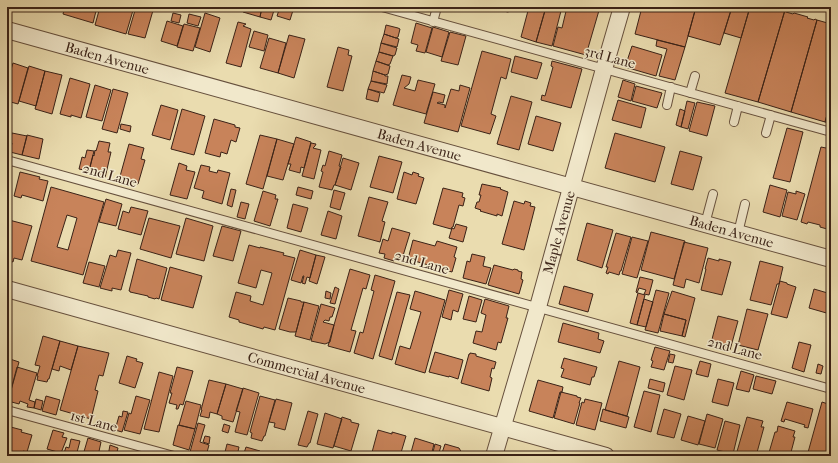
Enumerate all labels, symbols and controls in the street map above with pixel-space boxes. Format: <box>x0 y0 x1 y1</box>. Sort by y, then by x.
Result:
street label: Baden Avenue <box>63 39 151 78</box>
street label: 3rd Lane <box>583 43 637 72</box>
street label: Baden Avenue <box>375 125 463 165</box>
street label: 2nd Lane <box>81 160 139 191</box>
street label: Maple Avenue <box>540 189 579 276</box>
street label: Baden Avenue <box>687 212 775 252</box>
street label: 2nd Lane <box>393 247 451 278</box>
street label: 2nd Lane <box>706 333 764 364</box>
street label: Commercial Avenue <box>246 348 367 398</box>
street label: 1st Lane <box>68 407 119 436</box>

